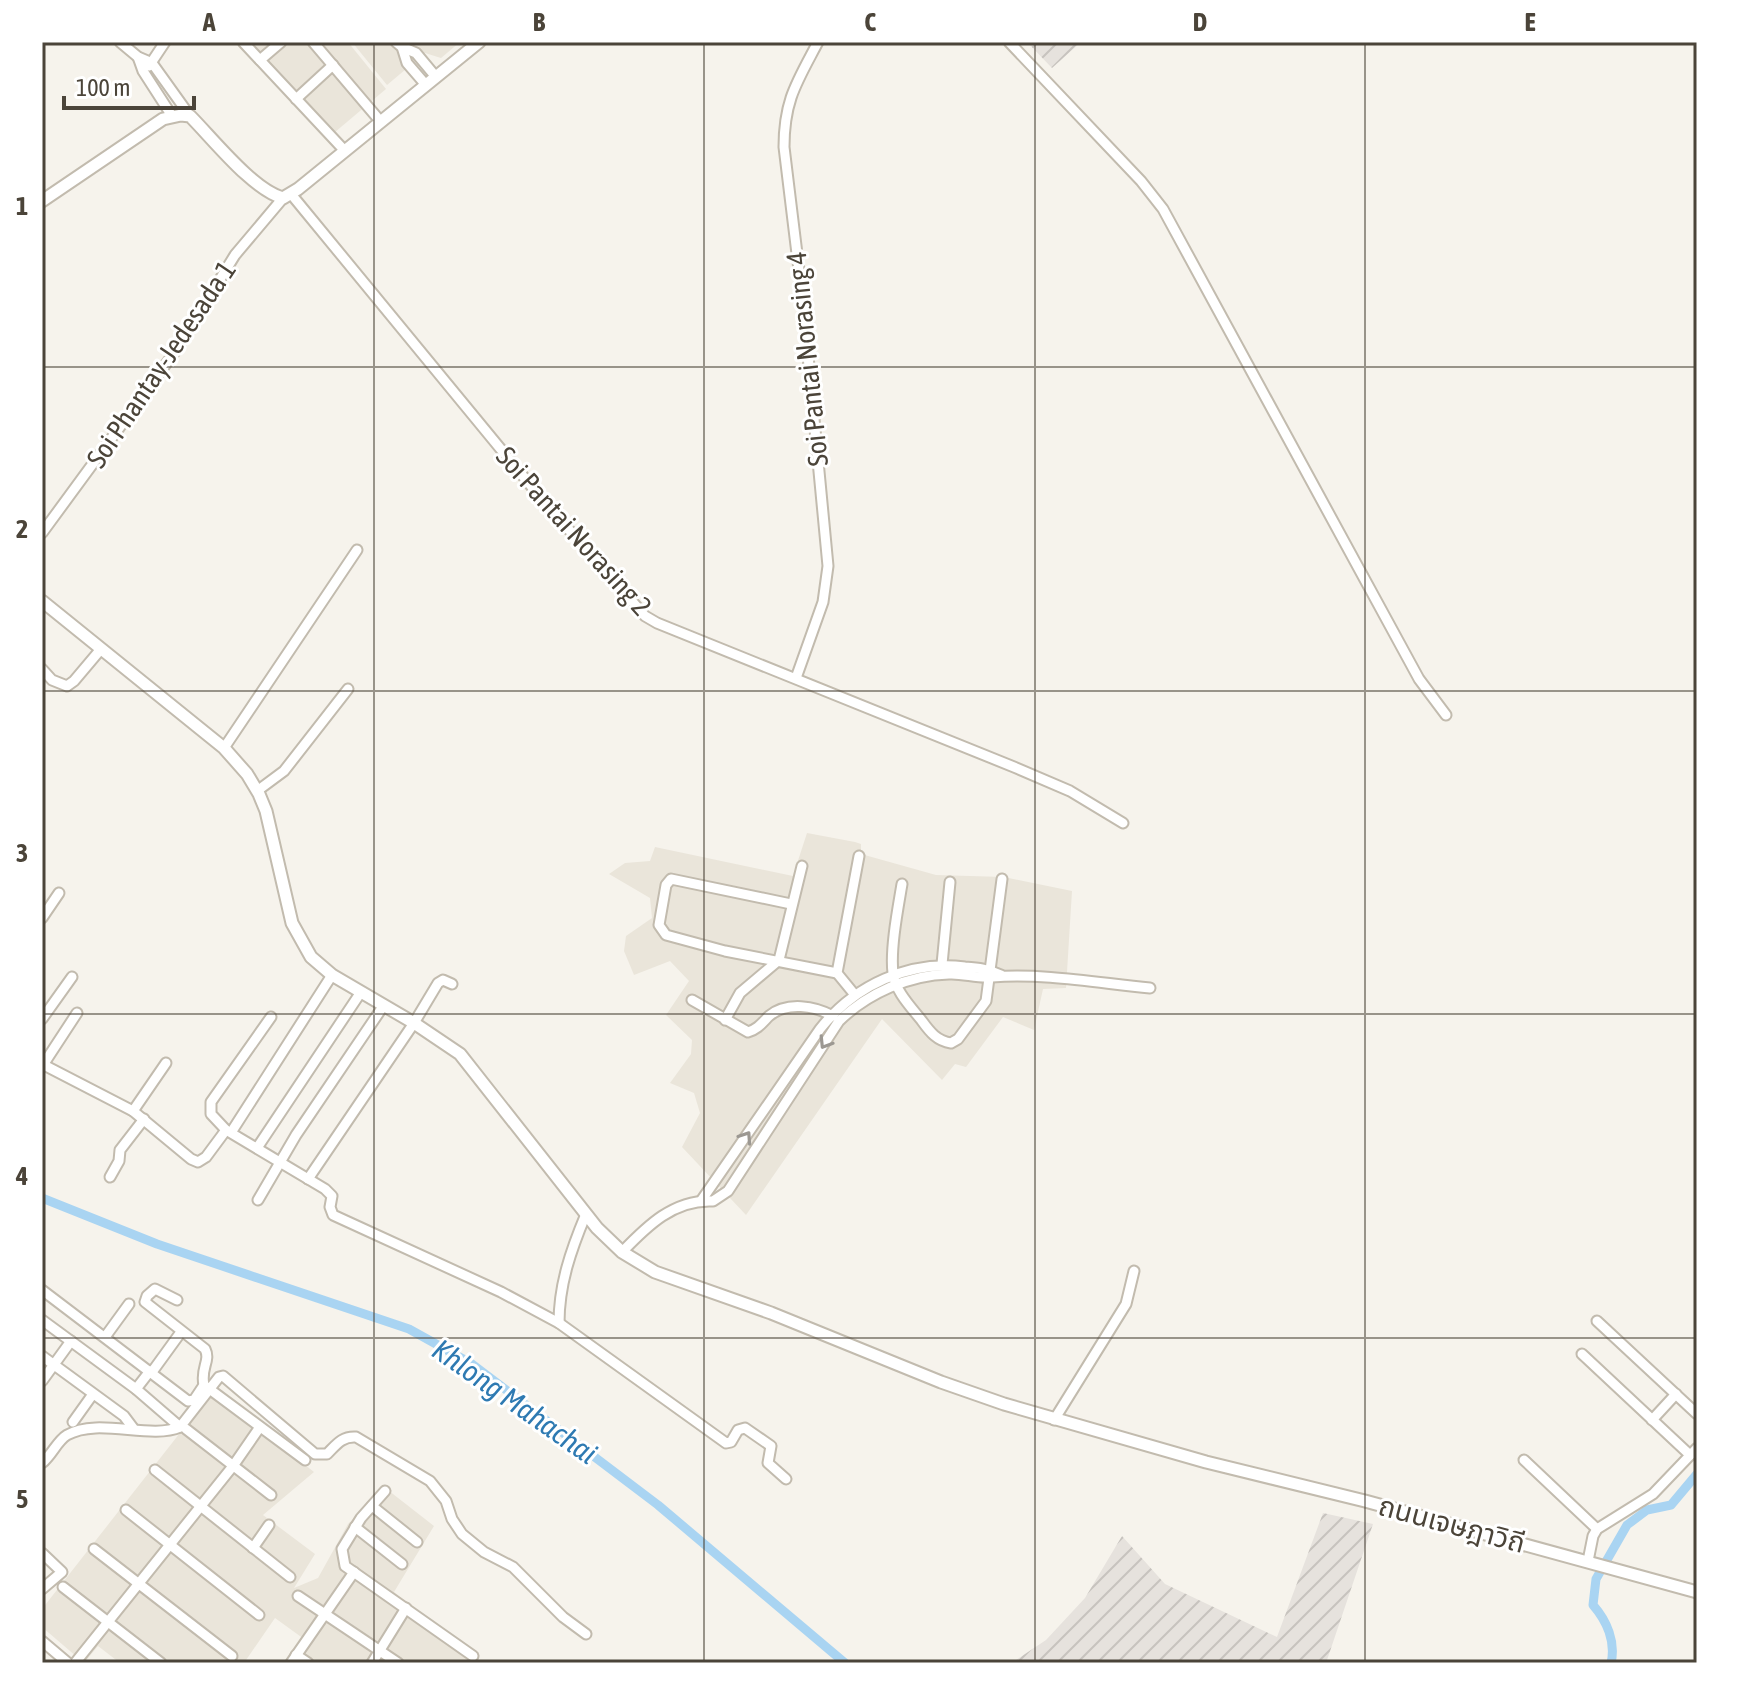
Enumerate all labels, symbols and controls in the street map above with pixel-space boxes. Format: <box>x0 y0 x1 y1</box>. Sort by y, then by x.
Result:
text: A <box>202 7 216 37</box>
text: B <box>533 7 546 37</box>
text: C <box>864 7 876 37</box>
text: D <box>1193 7 1207 37</box>
text: E <box>1524 7 1536 37</box>
scale bar <box>64 60 194 110</box>
text: 100 m <box>76 74 130 101</box>
text: 1 <box>16 191 28 221</box>
street label: Soi Pantai Norasing 4 <box>780 250 834 468</box>
street label: Soi Phantay-Jedesada 1 <box>80 255 242 473</box>
street label: Soi Pantai Norasing 2 <box>490 440 658 622</box>
text: 2 <box>16 514 28 544</box>
text: 3 <box>16 838 28 868</box>
one-way arrow <box>819 1034 834 1049</box>
one-way arrow <box>736 1132 751 1146</box>
text: 4 <box>15 1161 28 1191</box>
water label: Khlong Mahachai <box>426 1332 604 1470</box>
text: 5 <box>16 1484 28 1514</box>
street label: ถนนเจษฎาวิถี <box>1375 1489 1529 1559</box>

